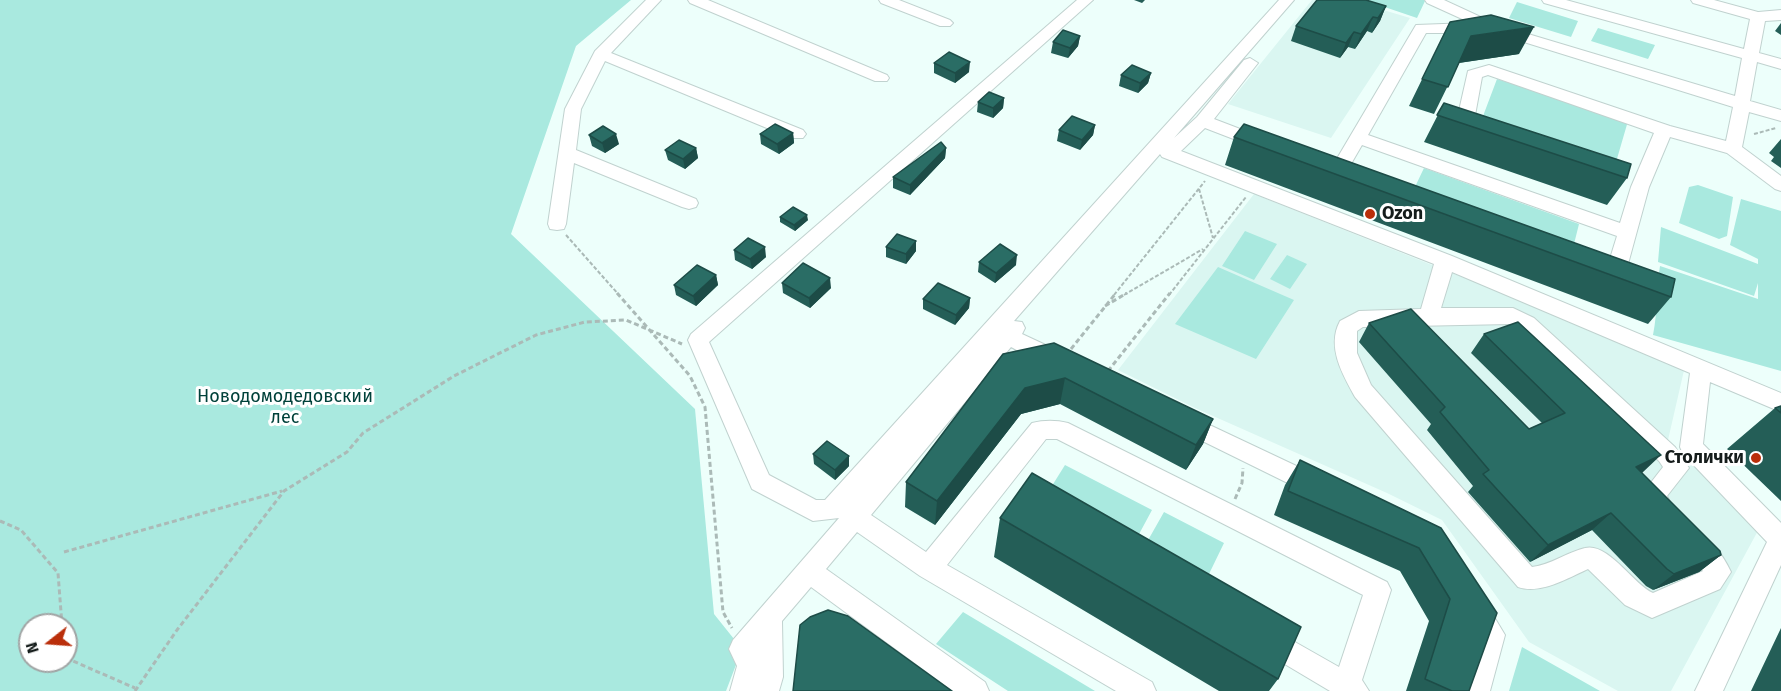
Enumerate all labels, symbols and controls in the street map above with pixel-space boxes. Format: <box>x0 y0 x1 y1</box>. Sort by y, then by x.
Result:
place label: Ozon <box>1382 203 1423 225</box>
marker: Ozon <box>1363 207 1377 221</box>
park label: Новодомодедовский лес <box>197 386 373 428</box>
place label: Столички <box>1665 447 1744 469</box>
marker: Столички <box>1749 451 1763 465</box>
north arrow <box>18 613 78 673</box>
text: N <box>22 640 43 656</box>

